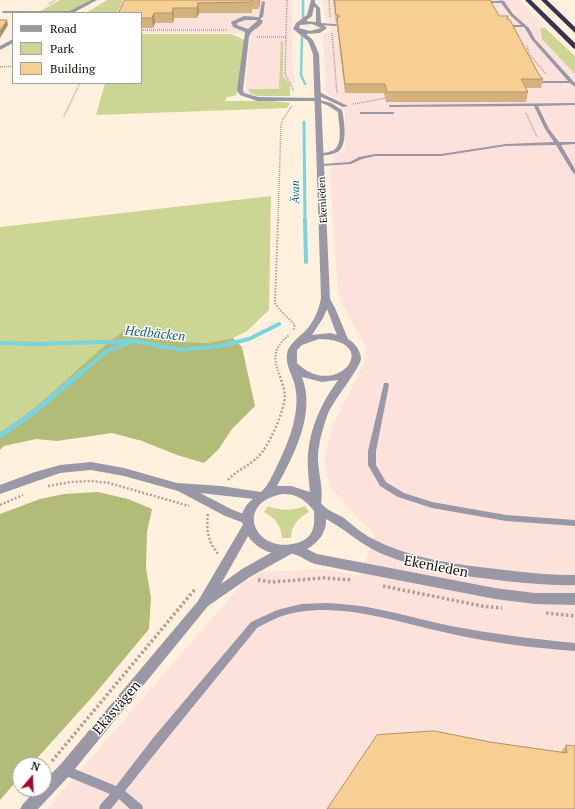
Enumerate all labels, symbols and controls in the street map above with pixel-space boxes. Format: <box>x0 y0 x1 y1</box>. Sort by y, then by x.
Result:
legend <box>12 12 142 84</box>
text: Road <box>50 21 77 36</box>
text: Park <box>50 41 74 56</box>
text: Building <box>50 61 95 76</box>
street label: Ekenleden <box>316 177 330 223</box>
water label: Ävan <box>289 180 303 204</box>
water label: Hedbäcken <box>124 323 186 345</box>
street label: Ekenleden <box>403 553 469 581</box>
street label: Ekåsvägen <box>90 678 144 738</box>
north arrow <box>12 757 52 797</box>
text: N <box>29 759 42 775</box>

